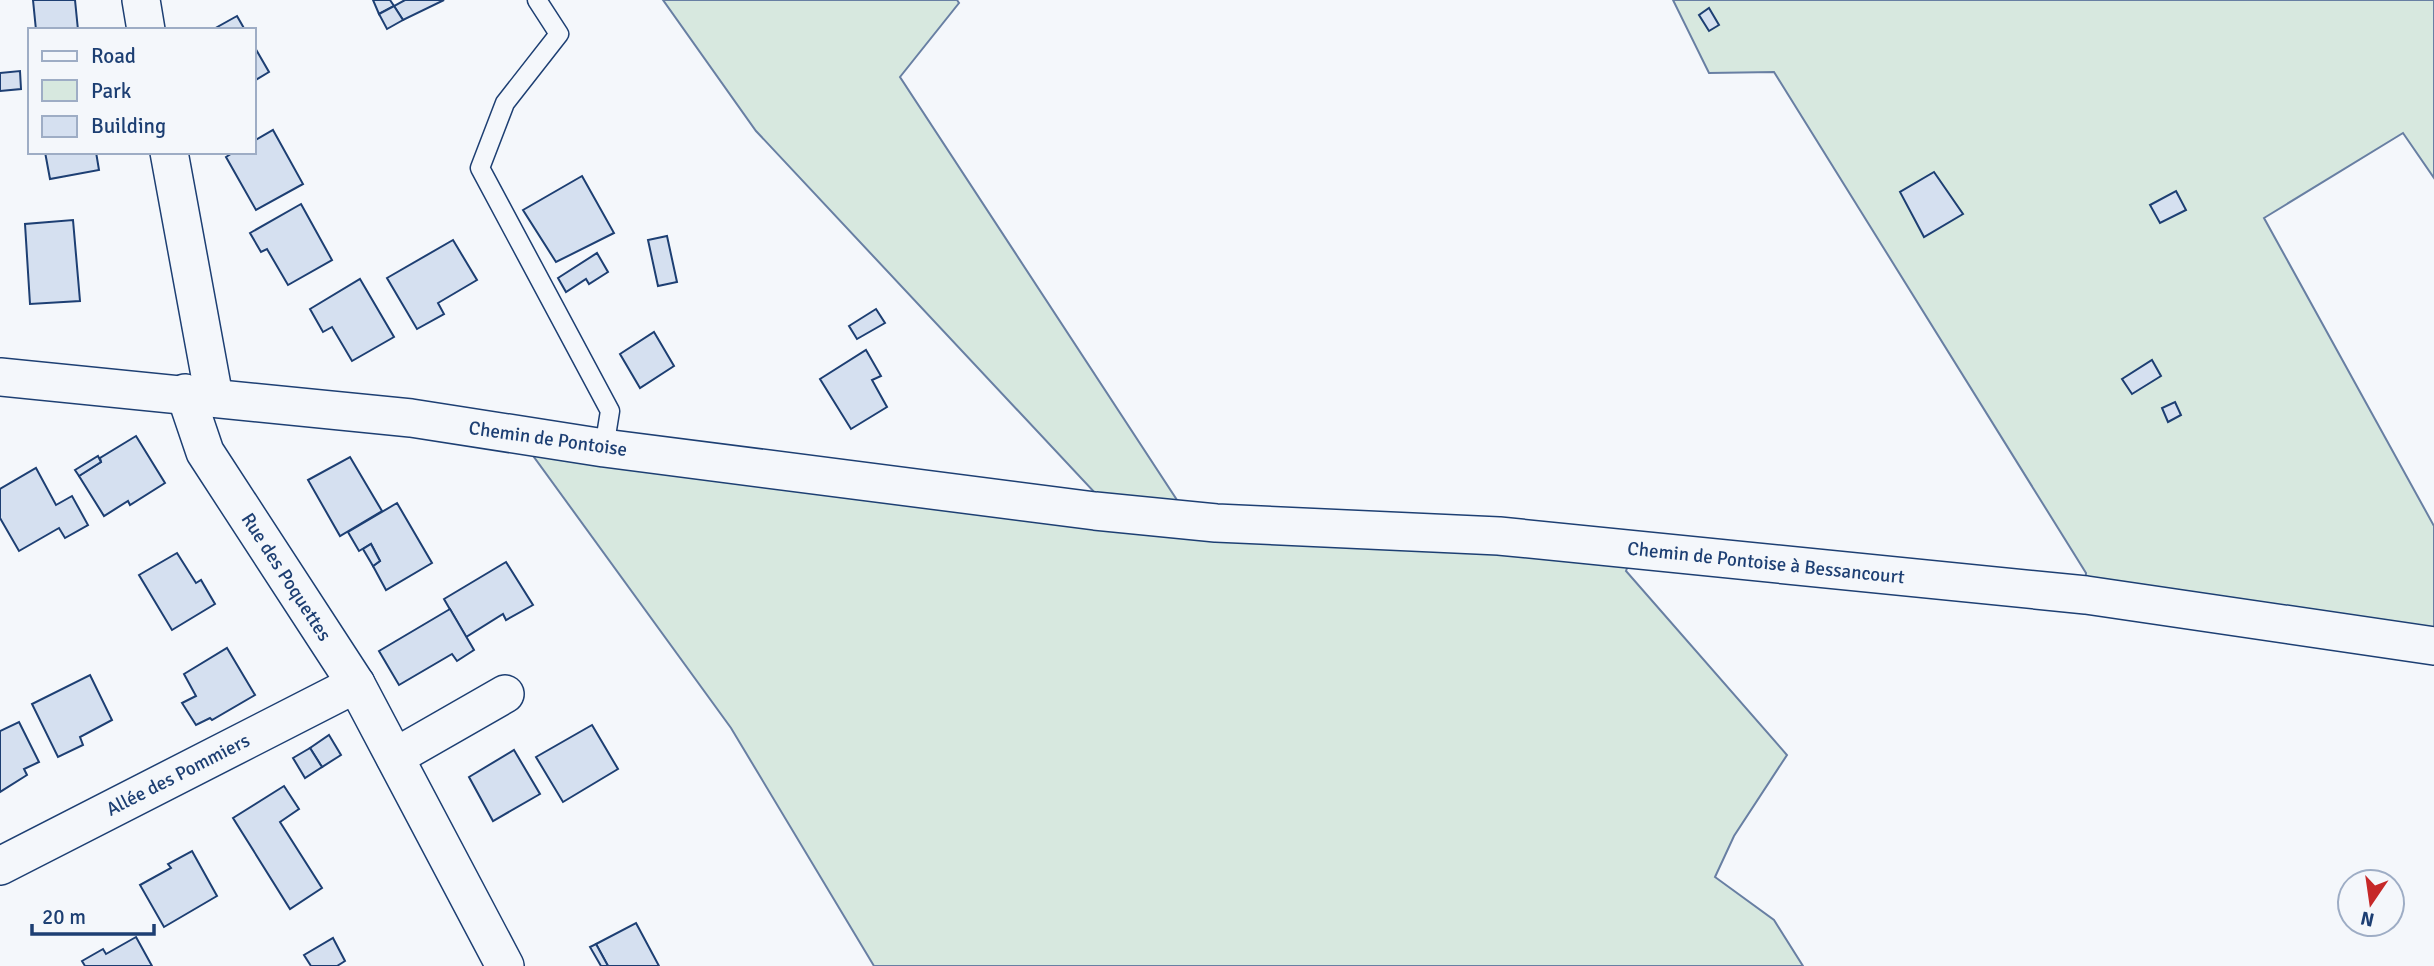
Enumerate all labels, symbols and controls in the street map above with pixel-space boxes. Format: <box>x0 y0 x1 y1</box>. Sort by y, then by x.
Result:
legend <box>28 28 256 154</box>
text: Road <box>91 43 136 69</box>
text: Park <box>91 78 132 104</box>
text: Building <box>91 113 166 139</box>
street label: Chemin de Pontoise <box>467 416 629 462</box>
street label: Rue des Poquettes <box>236 508 336 646</box>
street label: Chemin de Pontoise à Bessancourt <box>1626 537 1906 590</box>
street label: Allée des Pommiers <box>102 728 254 822</box>
north arrow <box>2336 868 2406 938</box>
scale bar <box>32 892 154 936</box>
text: 20 m <box>42 904 86 930</box>
text: N <box>2358 905 2377 932</box>

